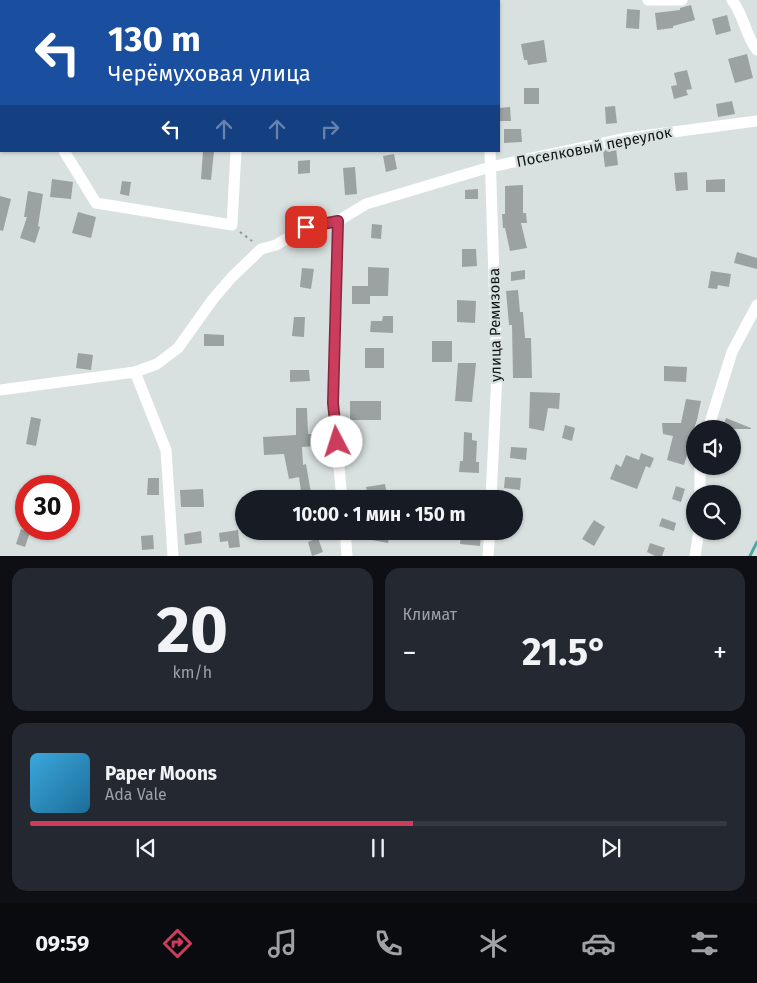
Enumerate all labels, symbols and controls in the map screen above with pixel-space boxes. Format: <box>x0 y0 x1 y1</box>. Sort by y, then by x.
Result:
text: 130 m <box>108 18 201 60</box>
icon: left <box>25 20 90 85</box>
text: Черёмуховая улица <box>108 60 311 87</box>
icon: left <box>157 115 185 143</box>
icon: ahead <box>210 115 238 143</box>
icon: ahead <box>263 115 291 143</box>
icon: right <box>316 115 344 143</box>
street label: Поселковый переулок <box>515 123 673 171</box>
pin <box>285 206 327 248</box>
icon: arrive <box>292 213 320 241</box>
street label: улица Ремизова <box>485 268 505 382</box>
position arrow <box>310 415 362 467</box>
map controls <box>686 420 741 540</box>
button: sound <box>686 420 741 475</box>
speed limit sign: 30 <box>15 475 80 540</box>
button: search <box>686 485 741 540</box>
text: 10:00 · 1 мин · 150 m <box>293 503 465 526</box>
text: 20 <box>156 591 228 669</box>
text: Климат <box>403 605 457 624</box>
text: 21.5° <box>522 629 608 675</box>
text: − <box>403 636 417 669</box>
text: + <box>713 636 727 669</box>
text: km/h <box>172 663 212 682</box>
text: Paper Moons <box>105 762 217 785</box>
text: Ada Vale <box>105 785 167 804</box>
icon: previous <box>132 834 160 862</box>
icon: pause <box>364 834 392 862</box>
icon: next <box>597 834 625 862</box>
icon: directions <box>160 926 195 961</box>
icon: music <box>265 926 300 961</box>
icon: phone <box>371 926 406 961</box>
icon: climate <box>476 926 511 961</box>
icon: car <box>581 926 616 961</box>
icon: filters <box>687 926 722 961</box>
text: 09:59 <box>35 930 89 957</box>

